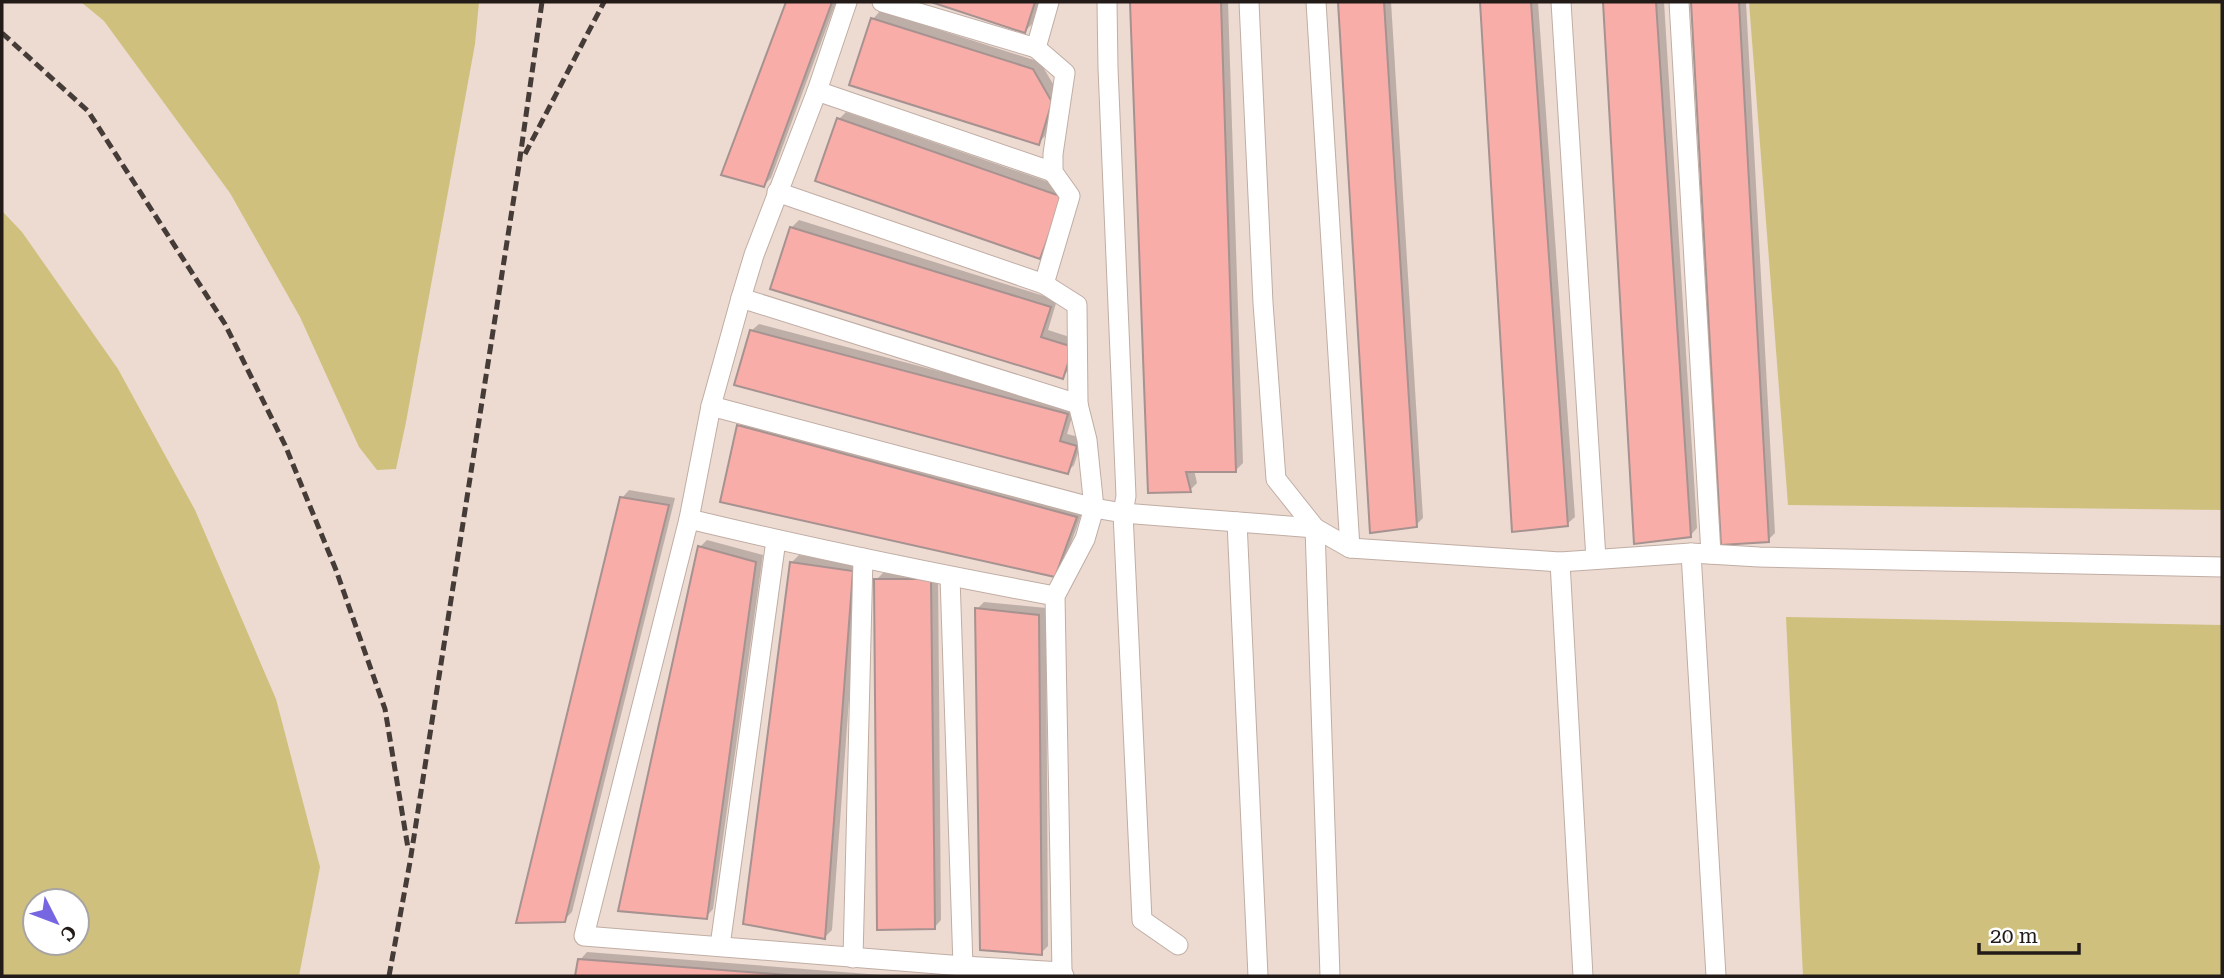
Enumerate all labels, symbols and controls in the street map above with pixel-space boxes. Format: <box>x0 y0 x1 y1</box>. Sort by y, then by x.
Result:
north arrow <box>21 887 91 957</box>
scale bar <box>1979 912 2079 956</box>
text: С <box>55 920 81 946</box>
text: 20 m <box>1990 924 2038 948</box>

